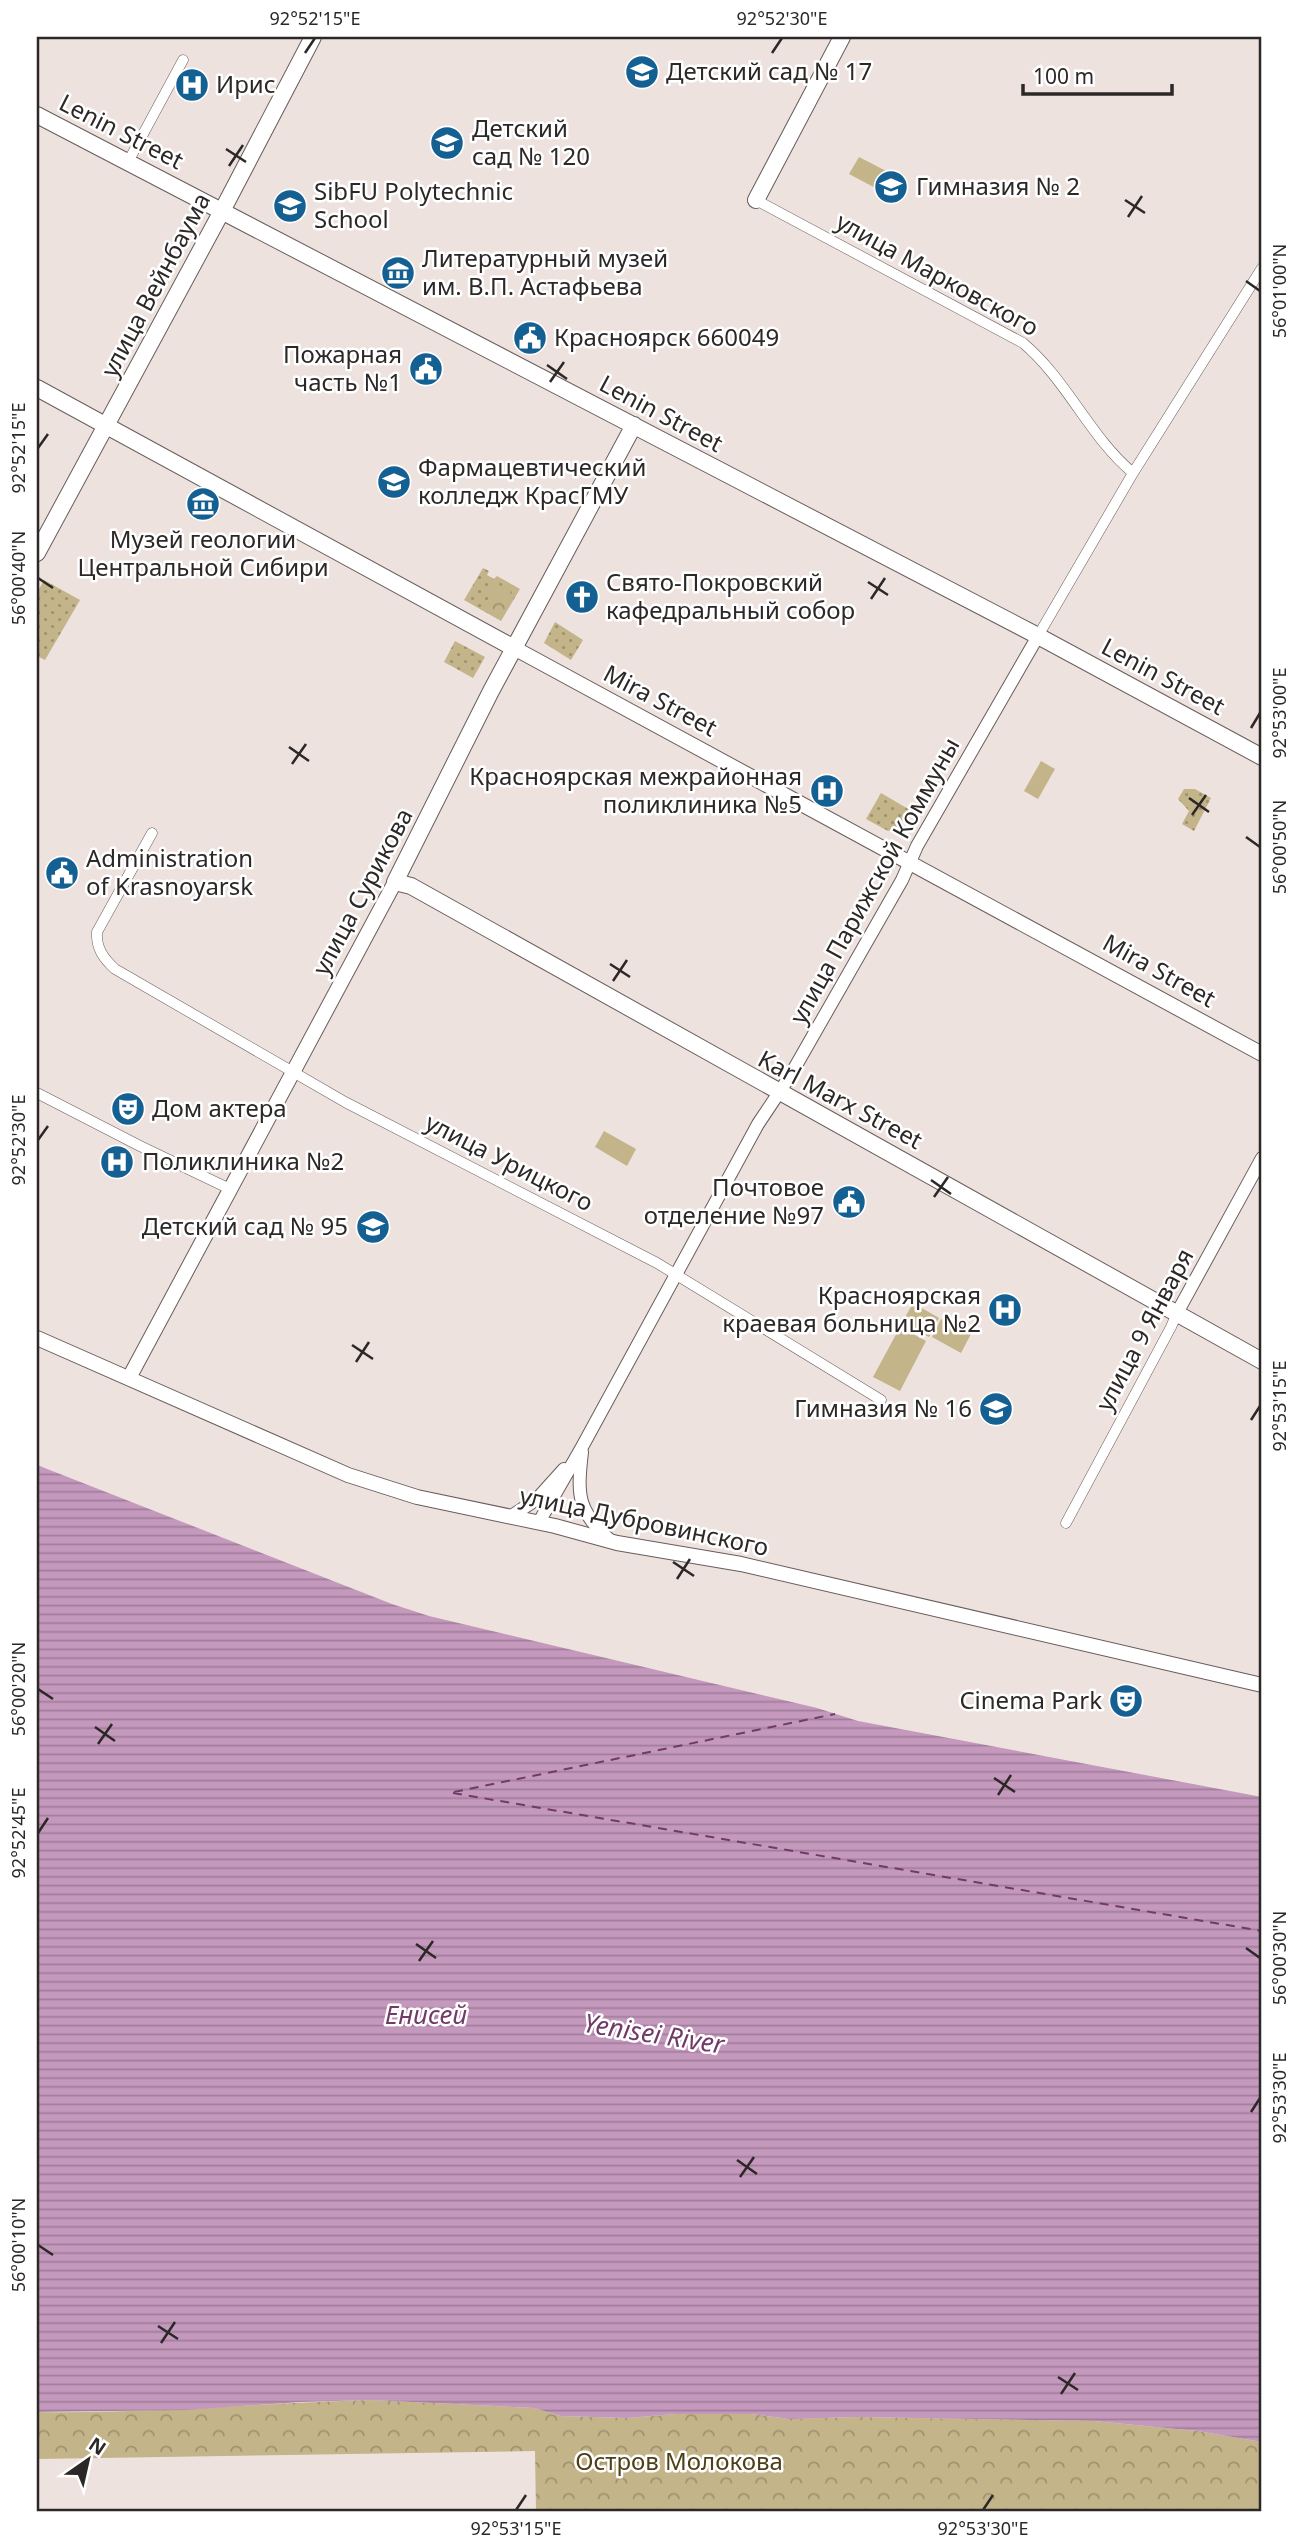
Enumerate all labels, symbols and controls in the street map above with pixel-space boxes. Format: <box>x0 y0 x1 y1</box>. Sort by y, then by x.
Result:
text: 92°52'15"E <box>270 6 360 30</box>
text: 92°52'30"E <box>737 6 827 30</box>
scale bar <box>1023 52 1171 96</box>
school or university icon: Детский сад № 17 <box>623 53 661 91</box>
place label: Детский сад № 17 <box>666 54 872 87</box>
text: 100 m <box>1033 62 1094 90</box>
hospital icon: Ирис <box>173 66 211 104</box>
place label: Ирис <box>216 67 275 100</box>
street label: Lenin Street <box>54 85 190 176</box>
place label: Детский сад № 120 <box>472 111 590 172</box>
school or university icon: Детский сад № 120 <box>428 124 466 162</box>
school or university icon: Гимназия № 2 <box>872 168 910 206</box>
place label: Гимназия № 2 <box>916 169 1080 202</box>
place label: SibFU Polytechnic School <box>314 174 513 235</box>
street label: улица Вейнбаума <box>92 186 217 382</box>
school or university icon: SibFU Polytechnic School <box>271 187 309 225</box>
street label: улица Марковского <box>830 204 1045 343</box>
place label: Литературный музей им. В.П. Астафьева <box>422 241 668 302</box>
text: 56°01'00"N <box>1267 244 1291 338</box>
museum icon: Литературный музей им. В.П. Астафьева <box>379 254 417 292</box>
public building icon: Красноярск 660049 <box>511 319 549 357</box>
place label: Красноярск 660049 <box>554 320 779 353</box>
place label: Пожарная часть №1 <box>283 337 402 398</box>
public building icon: Пожарная часть №1 <box>407 350 445 388</box>
street label: Lenin Street <box>594 366 729 459</box>
text: 92°52'15"E <box>6 403 30 493</box>
place label: Фармацевтический колледж КрасГМУ <box>418 450 646 511</box>
school or university icon: Фармацевтический колледж КрасГМУ <box>375 463 413 501</box>
museum icon: Музей геологии Центральной Сибири <box>184 485 222 523</box>
place label: Музей геологии Центральной Сибири <box>77 522 329 583</box>
text: 56°00'40"N <box>6 531 30 625</box>
place label: Свято-Покровский кафедральный собор <box>606 565 855 626</box>
church icon: Свято-Покровский кафедральный собор <box>563 578 601 616</box>
street label: Lenin Street <box>1096 629 1231 722</box>
street label: Mira Street <box>598 656 724 744</box>
text: 92°53'00"E <box>1267 668 1291 758</box>
street label: улица Парижской Коммуны <box>781 731 966 1029</box>
place label: Красноярская межрайонная поликлиника №5 <box>469 759 802 820</box>
hospital icon: Красноярская межрайонная поликлиника №5 <box>808 772 846 810</box>
text: 56°00'50"N <box>1267 800 1291 894</box>
street label: улица Сурикова <box>304 802 420 981</box>
place label: Administration of Krasnoyarsk <box>86 841 253 902</box>
public building icon: Administration of Krasnoyarsk <box>43 854 81 892</box>
street label: Mira Street <box>1097 925 1222 1014</box>
street label: Karl Marx Street <box>753 1041 929 1156</box>
theatre icon: Дом актера <box>109 1090 147 1128</box>
place label: Дом актера <box>152 1091 287 1124</box>
text: 92°52'30"E <box>6 1095 30 1185</box>
street label: улица Урицкого <box>420 1105 599 1218</box>
hospital icon: Поликлиника №2 <box>98 1143 136 1181</box>
place label: Поликлиника №2 <box>142 1144 344 1177</box>
place label: Почтовое отделение №97 <box>644 1170 824 1231</box>
public building icon: Почтовое отделение №97 <box>830 1183 868 1221</box>
school or university icon: Детский сад № 95 <box>354 1208 392 1246</box>
place label: Детский сад № 95 <box>142 1209 348 1242</box>
street label: улица 9 Января <box>1087 1242 1200 1416</box>
place label: Красноярская краевая больница №2 <box>722 1278 981 1339</box>
hospital icon: Красноярская краевая больница №2 <box>986 1291 1024 1329</box>
text: 92°53'15"E <box>1267 1361 1291 1451</box>
school or university icon: Гимназия № 16 <box>977 1390 1015 1428</box>
place label: Гимназия № 16 <box>794 1391 972 1424</box>
street label: улица Дубровинского <box>517 1478 772 1563</box>
text: 56°00'20"N <box>6 1642 30 1736</box>
theatre icon: Cinema Park <box>1107 1682 1145 1720</box>
place label: Cinema Park <box>959 1683 1102 1716</box>
text: 92°52'45"E <box>6 1788 30 1878</box>
text: 56°00'30"N <box>1267 1911 1291 2005</box>
water label: Енисей <box>385 1996 467 2032</box>
water label: Yenisei River <box>582 2004 728 2062</box>
text: 92°53'30"E <box>1267 2053 1291 2143</box>
text: 56°00'10"N <box>6 2198 30 2292</box>
north arrow <box>52 2426 122 2496</box>
text: N <box>84 2431 111 2461</box>
park label: Остров Молокова <box>575 2444 783 2477</box>
text: 92°53'15"E <box>471 2516 561 2540</box>
text: 92°53'30"E <box>938 2516 1028 2540</box>

